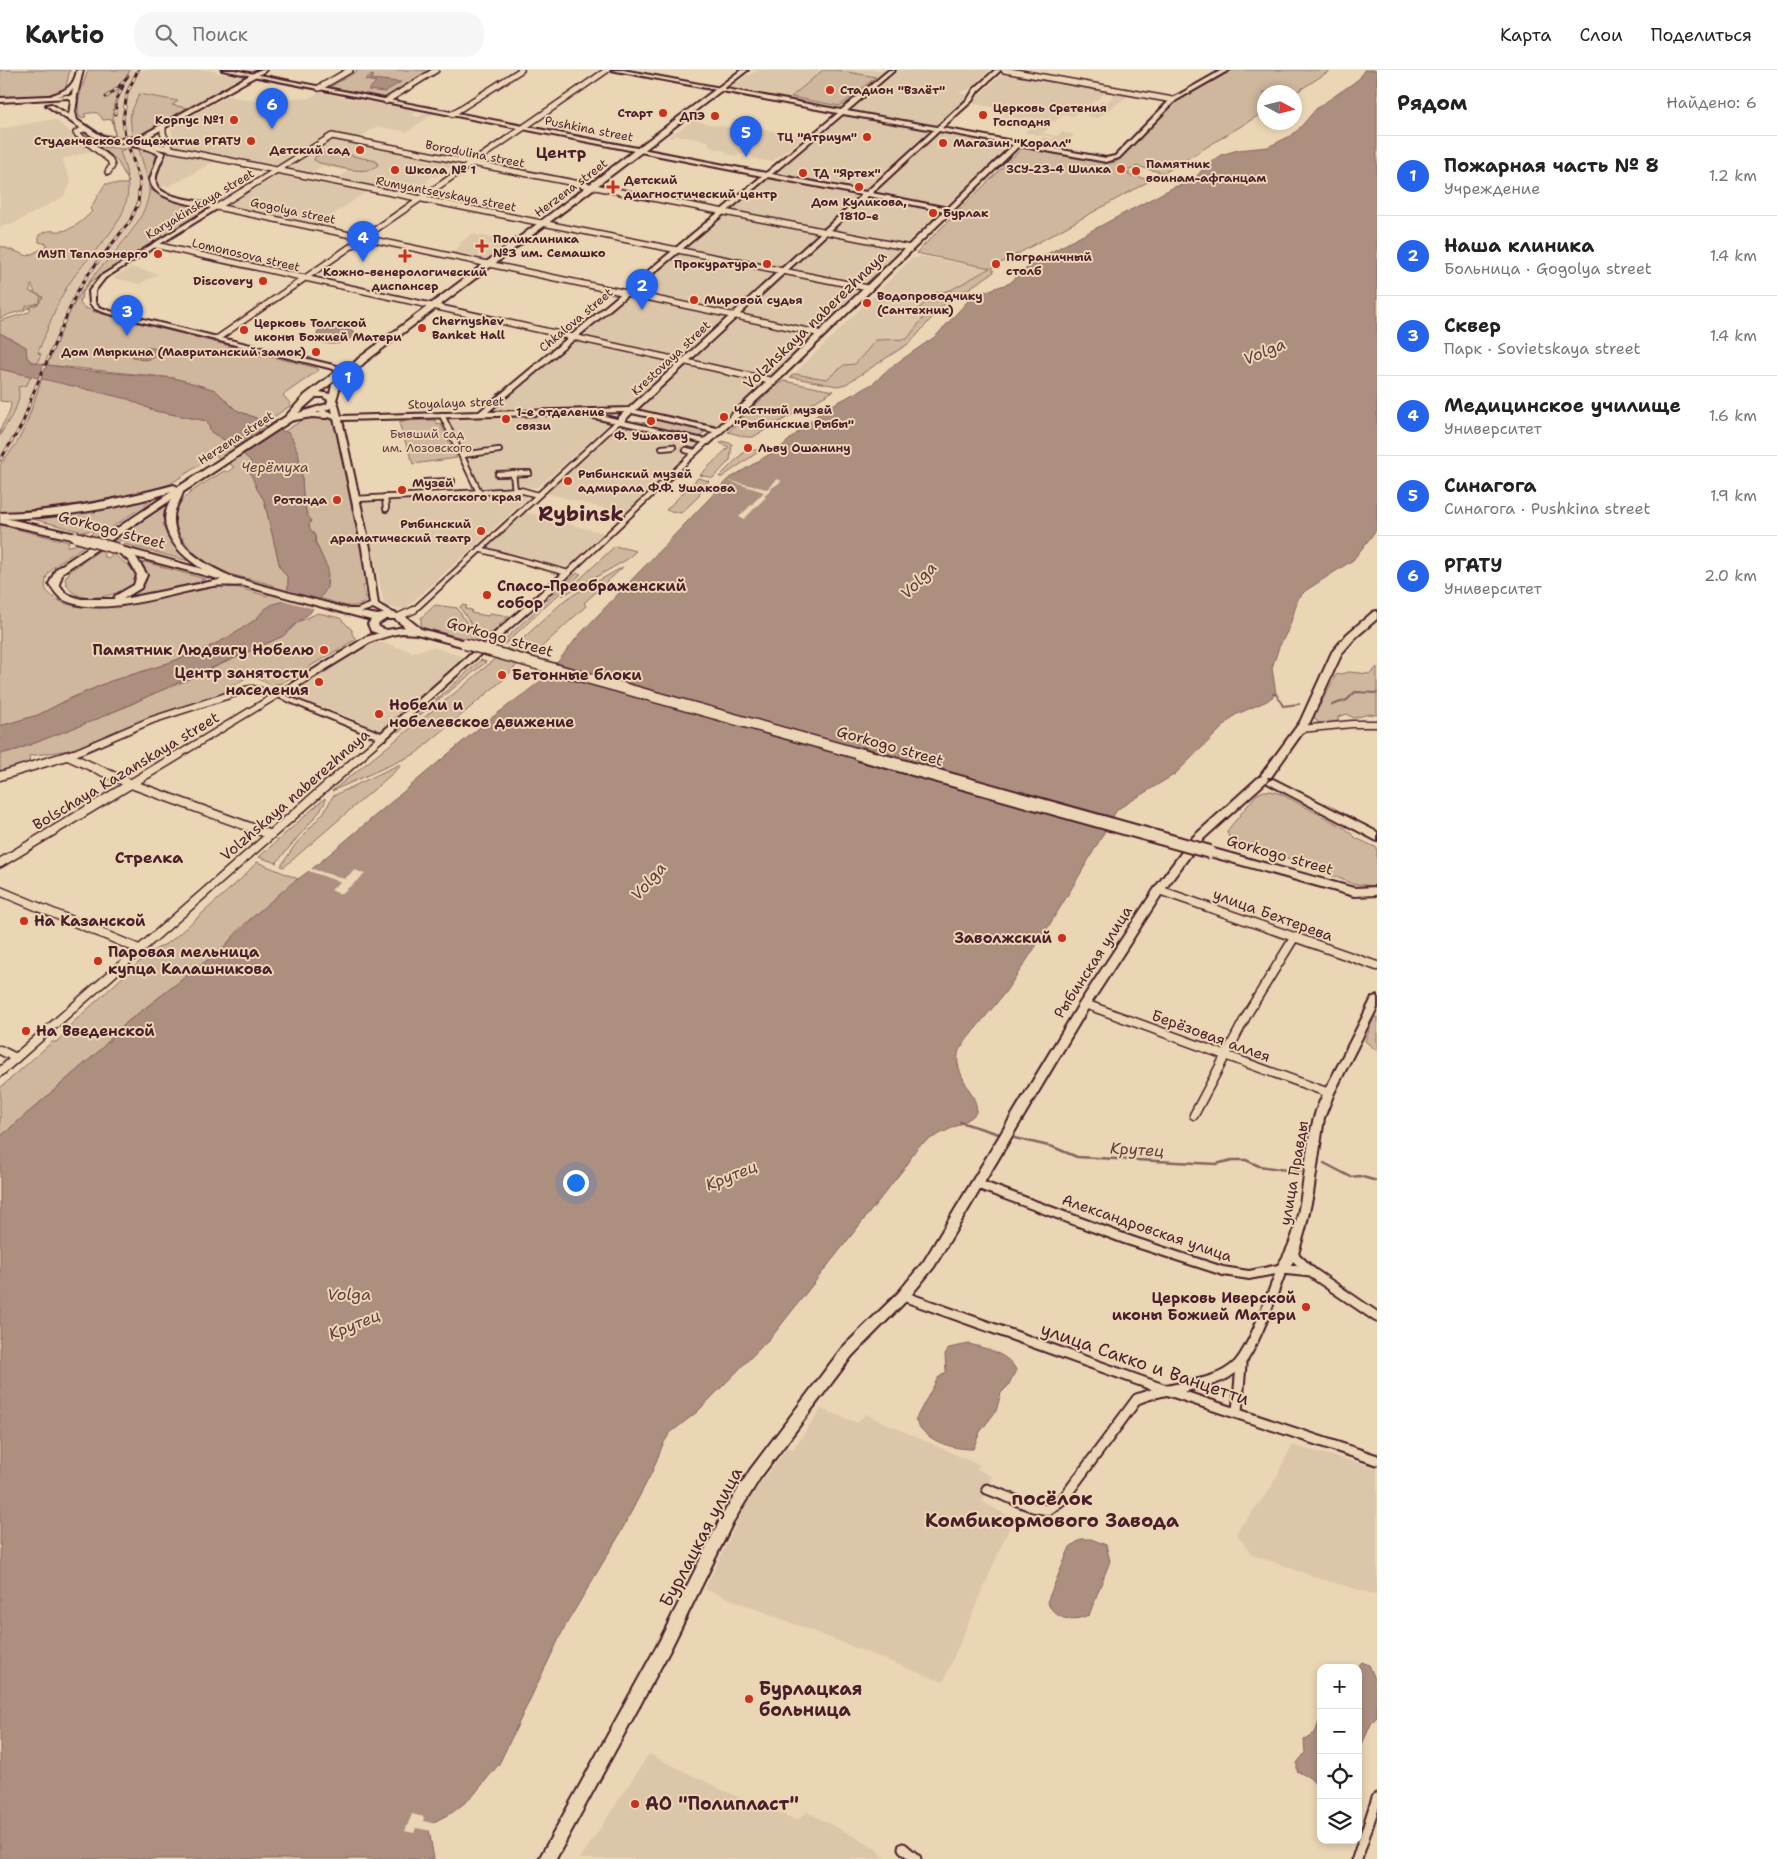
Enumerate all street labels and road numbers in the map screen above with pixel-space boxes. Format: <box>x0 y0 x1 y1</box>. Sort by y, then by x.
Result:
street label: Pushkina street <box>543 113 635 145</box>
street label: Borodulina street <box>424 137 526 171</box>
street label: Herzena street <box>531 155 611 221</box>
street label: Karyakinskaya street <box>143 165 257 243</box>
street label: Rumyantsevskaya street <box>374 173 518 215</box>
street label: Gogolya street <box>249 194 337 228</box>
street label: Lomonosova street <box>190 235 302 275</box>
street label: Volzhskaya naberezhnaya <box>739 246 891 394</box>
street label: Chkalova street <box>536 285 616 355</box>
street label: Krestovaya street <box>628 317 714 399</box>
street label: Stoyalaya street <box>408 393 504 413</box>
street label: Herzena street <box>195 408 277 468</box>
street label: Gorkogo street <box>56 506 168 554</box>
street label: Gorkogo street <box>444 612 556 662</box>
street label: Bolschaya Kazanskaya street <box>29 707 223 835</box>
street label: Gorkogo street <box>834 721 946 771</box>
street label: Volzhskaya naberezhnaya <box>216 724 374 865</box>
street label: Gorkogo street <box>1224 830 1336 880</box>
street label: улица Бехтерева <box>1210 884 1336 946</box>
street label: Рыбинская улица <box>1049 901 1137 1022</box>
street label: Берёзовая аллея <box>1149 1005 1273 1067</box>
street label: улица Правды <box>1275 1119 1313 1227</box>
street label: Александровская улица <box>1059 1189 1235 1267</box>
street label: улица Сакко и Ванцетти <box>1037 1317 1253 1411</box>
street label: Бурлацкая улица <box>654 1463 748 1611</box>

